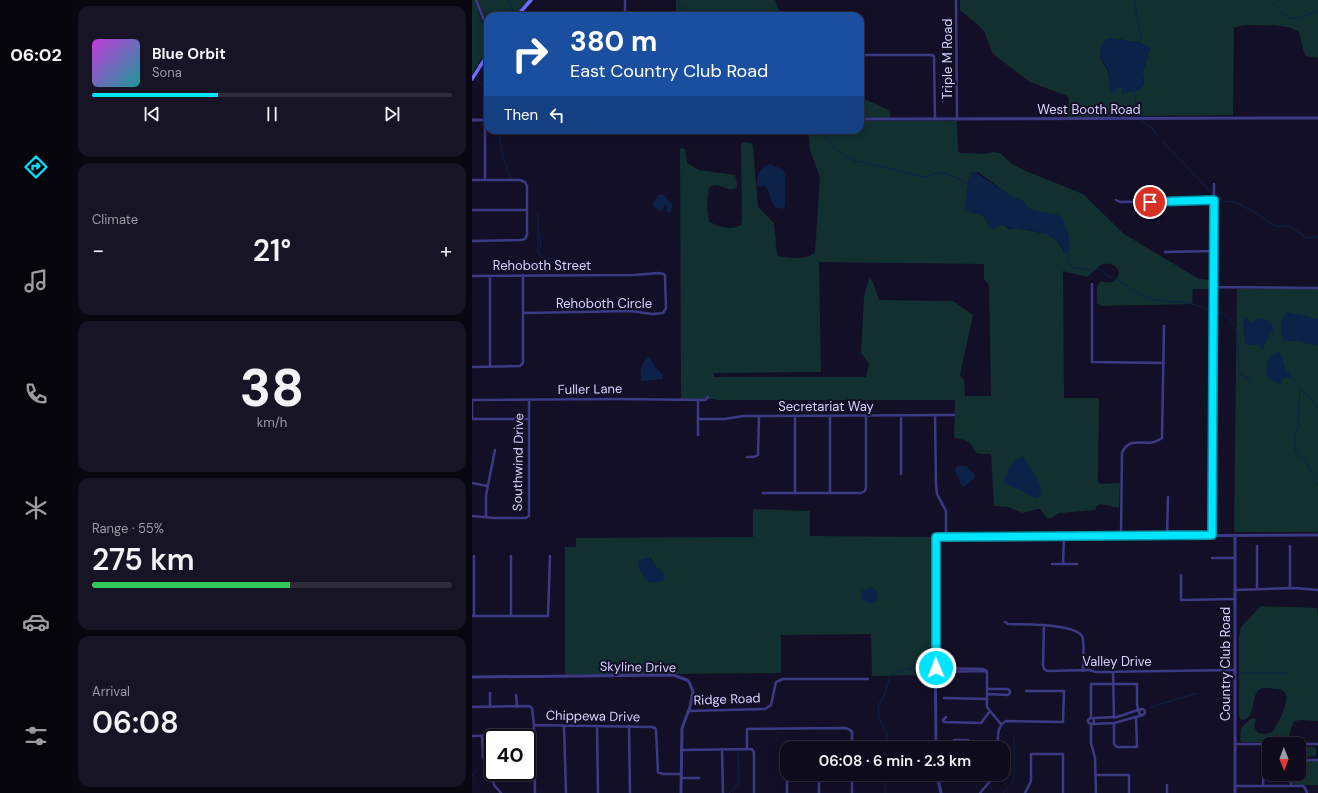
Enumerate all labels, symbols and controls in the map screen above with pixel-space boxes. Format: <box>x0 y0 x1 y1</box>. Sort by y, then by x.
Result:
street label: Triple M Road <box>939 18 956 100</box>
text: 380 m <box>570 23 657 60</box>
icon: right <box>504 28 556 80</box>
text: 06:02 <box>10 43 62 67</box>
text: Blue Orbit <box>152 44 226 64</box>
text: East Country Club Road <box>570 59 768 83</box>
text: Sona <box>152 64 182 81</box>
street label: West Booth Road <box>1037 101 1141 118</box>
icon: previous <box>141 103 163 125</box>
icon: pause <box>261 103 283 125</box>
icon: next <box>381 103 403 125</box>
icon: left <box>546 104 568 126</box>
text: Then <box>504 105 538 125</box>
icon: directions <box>22 153 50 181</box>
pin <box>1133 185 1167 219</box>
icon: arrive <box>1139 191 1161 213</box>
text: Climate <box>92 211 138 228</box>
text: 21° <box>253 231 291 270</box>
text: − <box>92 236 104 265</box>
text: + <box>440 236 452 265</box>
street label: Rehoboth Street <box>493 257 591 274</box>
icon: music <box>22 267 50 295</box>
street label: Rehoboth Circle <box>556 295 652 312</box>
text: 38 <box>240 354 304 422</box>
icon: phone <box>22 380 50 408</box>
street label: Fuller Lane <box>558 380 622 398</box>
street label: Secretariat Way <box>778 398 874 415</box>
street label: Southwind Drive <box>509 413 527 511</box>
text: km/h <box>257 414 287 431</box>
icon: climate <box>22 494 50 522</box>
text: Range · 55% <box>92 520 164 537</box>
text: 275 km <box>92 540 195 579</box>
street label: Country Club Road <box>1217 607 1234 721</box>
icon: car <box>22 608 50 636</box>
position arrow <box>915 647 957 689</box>
street label: Valley Drive <box>1082 653 1152 670</box>
street label: Skyline Drive <box>600 658 676 676</box>
text: Arrival <box>92 683 130 700</box>
street label: Ridge Road <box>693 689 761 709</box>
text: 06:08 <box>92 703 179 742</box>
street label: Chippewa Drive <box>546 707 640 725</box>
icon: filters <box>22 722 50 750</box>
speed limit sign: 40 <box>484 729 536 781</box>
north arrow <box>1262 737 1306 781</box>
map controls <box>1262 737 1306 781</box>
text: 06:08 · 6 min · 2.3 km <box>819 751 971 771</box>

